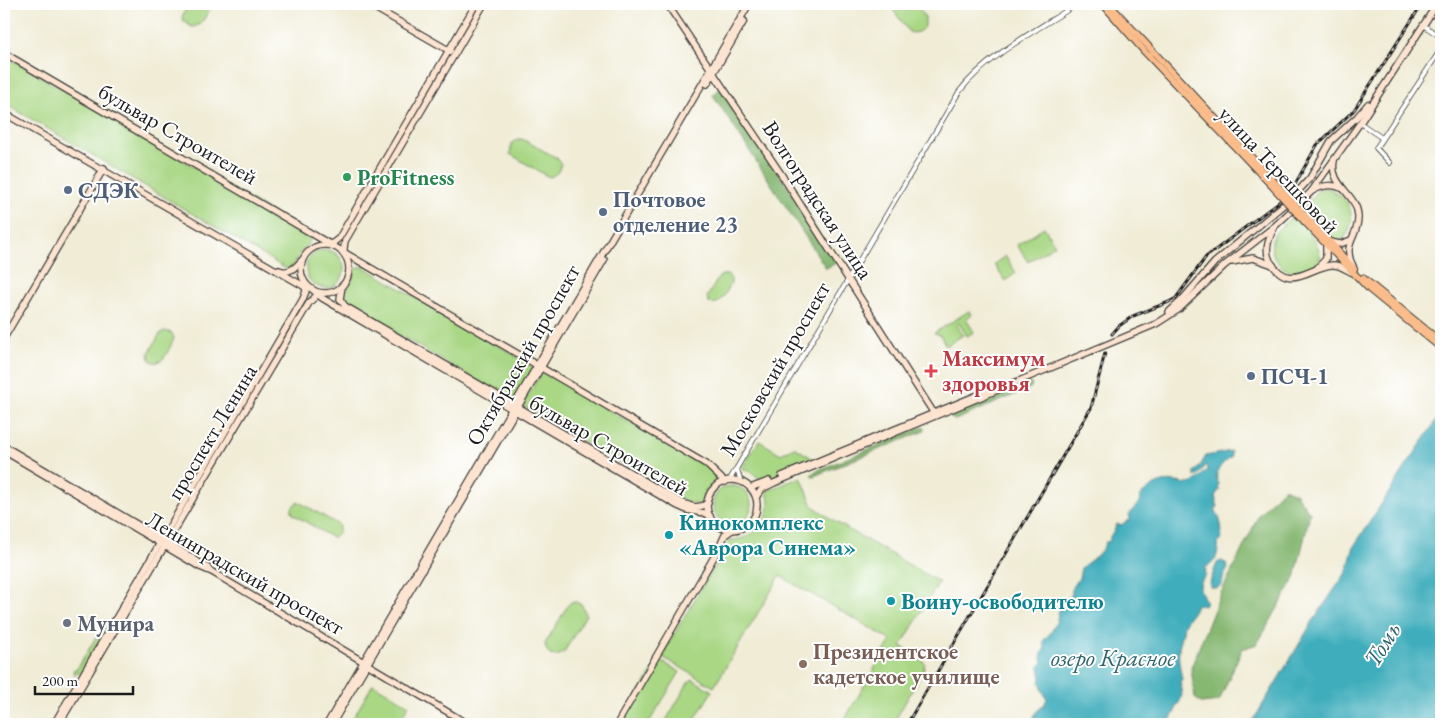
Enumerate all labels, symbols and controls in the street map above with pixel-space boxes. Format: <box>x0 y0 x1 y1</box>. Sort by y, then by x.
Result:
street label: бульвар Строителей <box>93 77 263 191</box>
street label: улица Терешковой <box>1212 100 1346 240</box>
street label: Волгоградская улица <box>756 115 880 285</box>
place label: ProFitness <box>357 163 455 192</box>
marker: ProFitness <box>341 171 353 183</box>
place label: СДЭК <box>78 176 140 205</box>
marker: СДЭК <box>62 184 74 196</box>
place label: Почтовое отделение 23 <box>613 185 738 239</box>
marker: Почтовое отделение 23 <box>597 206 609 218</box>
street label: Октябрьский проспект <box>459 259 587 451</box>
street label: Московский проспект <box>713 276 837 462</box>
place label: Максимум здоровья <box>942 344 1045 398</box>
street label: проспект Ленина <box>160 359 264 505</box>
place label: ПСЧ-1 <box>1261 362 1329 391</box>
marker: Максимум здоровья <box>924 364 938 378</box>
marker: ПСЧ-1 <box>1245 370 1257 382</box>
street label: бульвар Строителей <box>524 388 694 502</box>
street label: Ленинградский проспект <box>141 504 349 642</box>
place label: Кинокомплекс «Аврора Синема» <box>679 508 856 562</box>
marker: Кинокомплекс «Аврора Синема» <box>663 529 675 541</box>
place label: Воину-освободителю <box>901 587 1103 616</box>
marker: Воину-освободителю <box>885 595 897 607</box>
place label: Мунира <box>77 609 155 638</box>
water label: Томь <box>1356 616 1408 672</box>
marker: Мунира <box>61 617 73 629</box>
place label: Президентское кадетское училище <box>813 637 1000 691</box>
water label: озеро Красное <box>1051 642 1176 673</box>
marker: Президентское кадетское училище <box>797 658 809 670</box>
scale bar <box>35 663 132 695</box>
text: 200 m <box>42 671 79 690</box>

